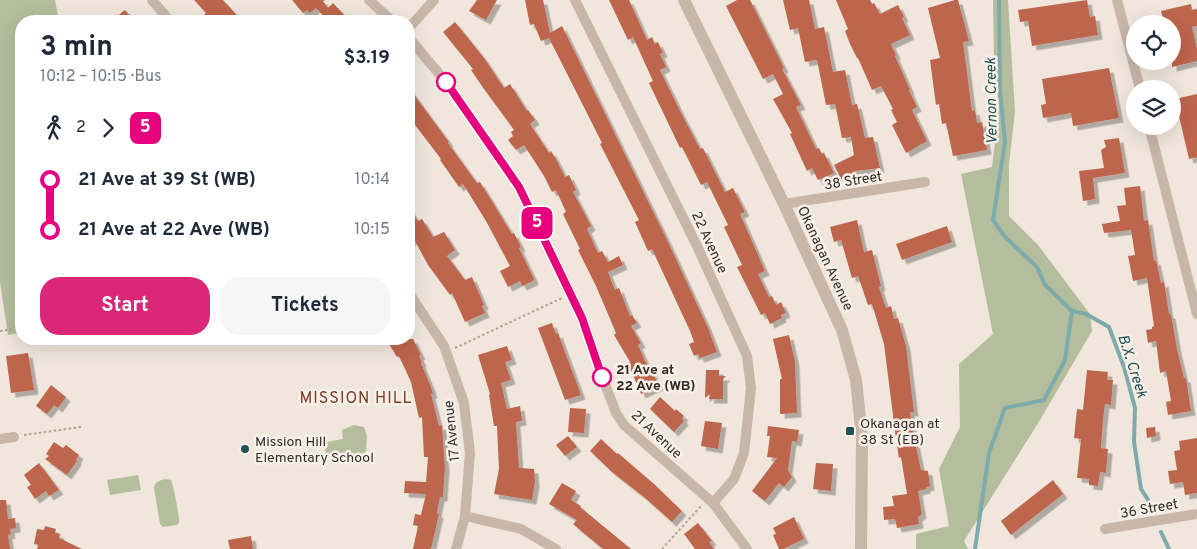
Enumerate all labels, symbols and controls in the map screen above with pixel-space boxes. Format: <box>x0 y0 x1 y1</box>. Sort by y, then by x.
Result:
map controls <box>1126 15 1181 135</box>
button: locate <box>1126 15 1181 70</box>
text: 3 min <box>40 30 113 66</box>
text: $3.19 <box>344 46 390 70</box>
water label: Vernon Creek <box>982 57 1003 145</box>
text: 10:12 – 10:15 · Bus <box>40 67 162 87</box>
unlabelled marker <box>436 72 456 92</box>
button: layers <box>1126 80 1181 135</box>
icon: walk <box>40 114 68 142</box>
icon: forward <box>94 114 122 142</box>
text: 5 <box>140 116 151 139</box>
text: 2 <box>76 118 86 138</box>
text: 21 Ave at 39 St (WB) <box>78 168 256 192</box>
street label: 38 Street <box>823 168 884 194</box>
text: 10:14 <box>355 170 390 190</box>
street label: Okanagan Avenue <box>793 204 856 314</box>
line badge: 5 <box>521 207 553 239</box>
street label: 22 Avenue <box>687 209 730 276</box>
text: 5 <box>532 211 543 234</box>
text: 21 Ave at 22 Ave (WB) <box>78 218 270 242</box>
text: 10:15 <box>354 220 390 240</box>
button: Start <box>40 277 210 335</box>
button: Tickets <box>220 277 390 335</box>
water label: B.X. Creek <box>1112 332 1151 401</box>
place label: 21 Ave at 22 Ave (WB) <box>616 362 695 395</box>
marker: 21 Ave at 22 Ave (WB) <box>592 367 612 387</box>
district label: MISSION HILL <box>299 389 413 409</box>
street label: 17 Avenue <box>441 399 464 462</box>
street label: 21 Avenue <box>627 407 685 463</box>
place label: Okanagan at 38 St (EB) <box>860 416 940 449</box>
marker: Okanagan at 38 St (EB) <box>844 425 856 437</box>
place label: Mission Hill Elementary School <box>255 434 374 467</box>
marker: Mission Hill Elementary School <box>239 443 251 455</box>
street label: 36 Street <box>1119 496 1180 523</box>

